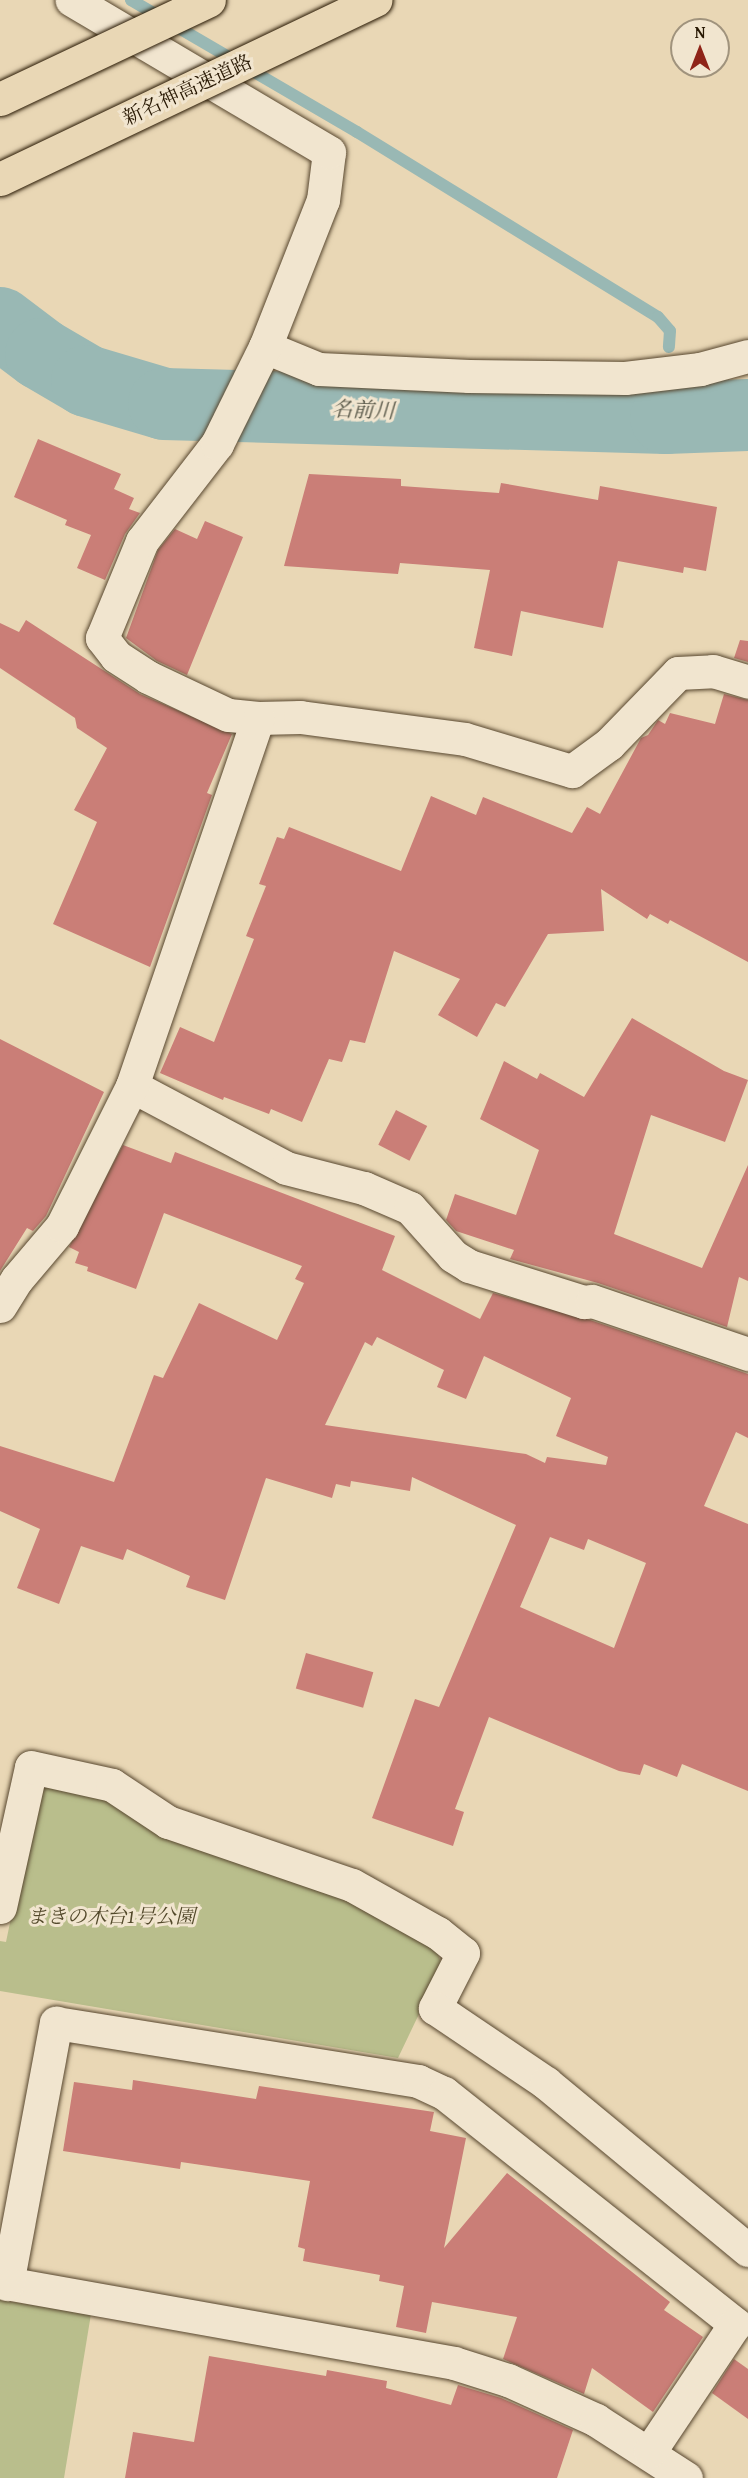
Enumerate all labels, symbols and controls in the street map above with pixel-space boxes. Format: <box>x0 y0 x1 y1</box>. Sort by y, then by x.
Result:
north arrow <box>670 18 730 78</box>
text: N <box>695 20 705 44</box>
street label: 新名神高速道路 <box>118 49 256 129</box>
water label: 名前川 <box>331 396 395 424</box>
park label: まきの木台1号公園 <box>27 1903 195 1927</box>

